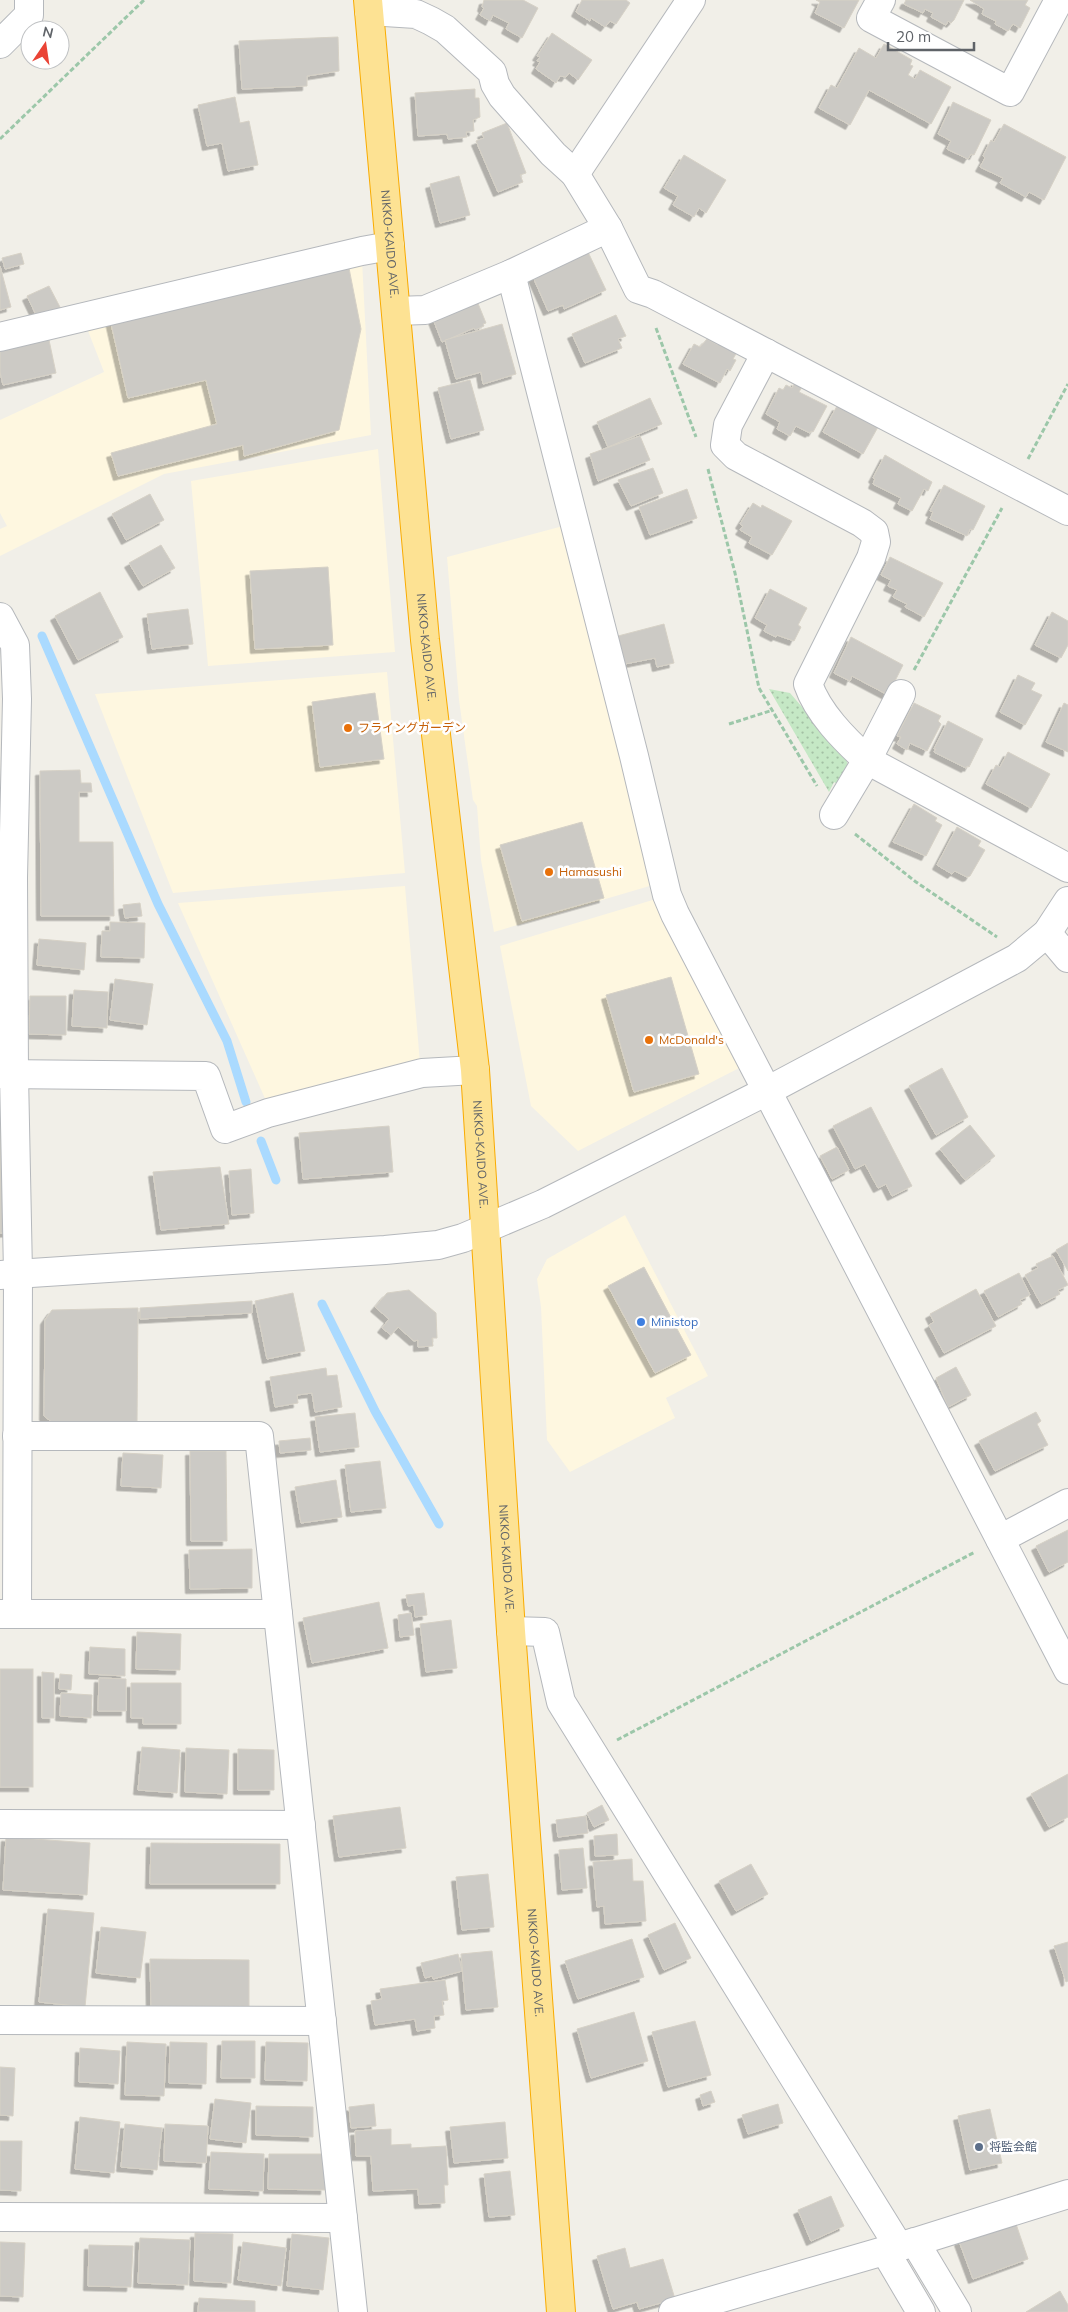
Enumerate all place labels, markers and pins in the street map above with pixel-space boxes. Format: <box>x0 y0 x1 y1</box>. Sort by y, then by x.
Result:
place label: フライングガーデン <box>358 720 466 735</box>
marker: フライングガーデン <box>342 722 354 734</box>
place label: Hamasushi <box>559 864 622 879</box>
marker: Hamasushi <box>543 866 555 878</box>
place label: McDonald's <box>659 1032 724 1047</box>
marker: McDonald's <box>643 1034 655 1046</box>
place label: Ministop <box>651 1314 698 1329</box>
marker: Ministop <box>635 1316 647 1328</box>
place label: 将監会館 <box>989 2139 1037 2154</box>
marker: 将監会館 <box>973 2141 985 2153</box>

